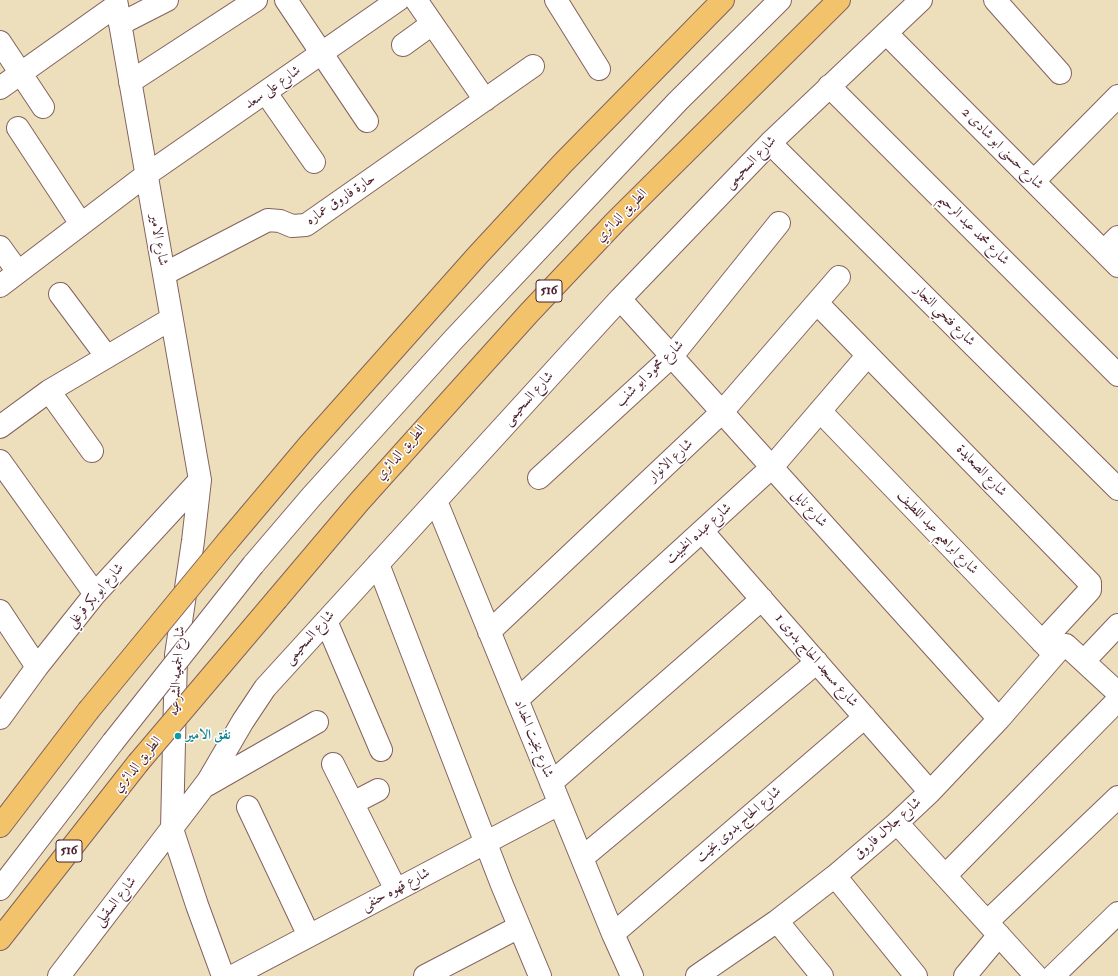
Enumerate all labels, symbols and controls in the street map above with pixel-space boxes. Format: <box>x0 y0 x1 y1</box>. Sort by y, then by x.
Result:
street label: شارع على سعد <box>242 63 304 113</box>
street label: شارع حسنى ابو شادى 2 <box>957 104 1047 194</box>
street label: شارع السحيمى <box>722 133 780 193</box>
street label: حارة فاروق عماره <box>303 171 379 229</box>
street label: الطريق الدائري <box>592 186 652 246</box>
street label: شارع محمد عبد الرحيم <box>934 191 1012 269</box>
street label: شارع الامير <box>145 213 171 267</box>
road number: 516 <box>536 280 562 302</box>
street label: شارع فتحي النجار <box>910 282 978 350</box>
street label: شارع محمود ابو شنب <box>612 337 688 411</box>
street label: شارع السحيمى <box>500 368 558 430</box>
street label: الطريق الدائري <box>372 422 430 484</box>
street label: شارع الانوار <box>645 436 697 486</box>
street label: شارع الصعايدة <box>952 442 1010 500</box>
street label: شارع نايل <box>788 487 830 531</box>
street label: شارع ابراهيم عبد اللطيف <box>893 488 981 578</box>
street label: شارع عبده الخبيت <box>662 500 736 568</box>
street label: شارع ابو بكر فرغلي <box>64 560 128 632</box>
street label: شارع السحيمى <box>281 607 339 669</box>
street label: شارع مسجد الحاج بدوى 1 <box>771 611 861 711</box>
street label: شارع الجمعيه الشرعيه <box>166 625 190 717</box>
street label: شارع بخيت الحداد <box>510 697 556 781</box>
place label: نفق الامير <box>186 728 231 744</box>
marker: نفق الامير <box>173 731 183 741</box>
street label: الطريق الدائري <box>110 733 166 797</box>
street label: شارع الحاج بدوى بخيت <box>693 783 785 867</box>
street label: شارع جلال فاروق <box>851 794 925 864</box>
road number: 516 <box>56 840 82 862</box>
street label: شارع قهوه حنفى <box>359 865 433 915</box>
street label: شارع السقيلى <box>91 874 141 930</box>

